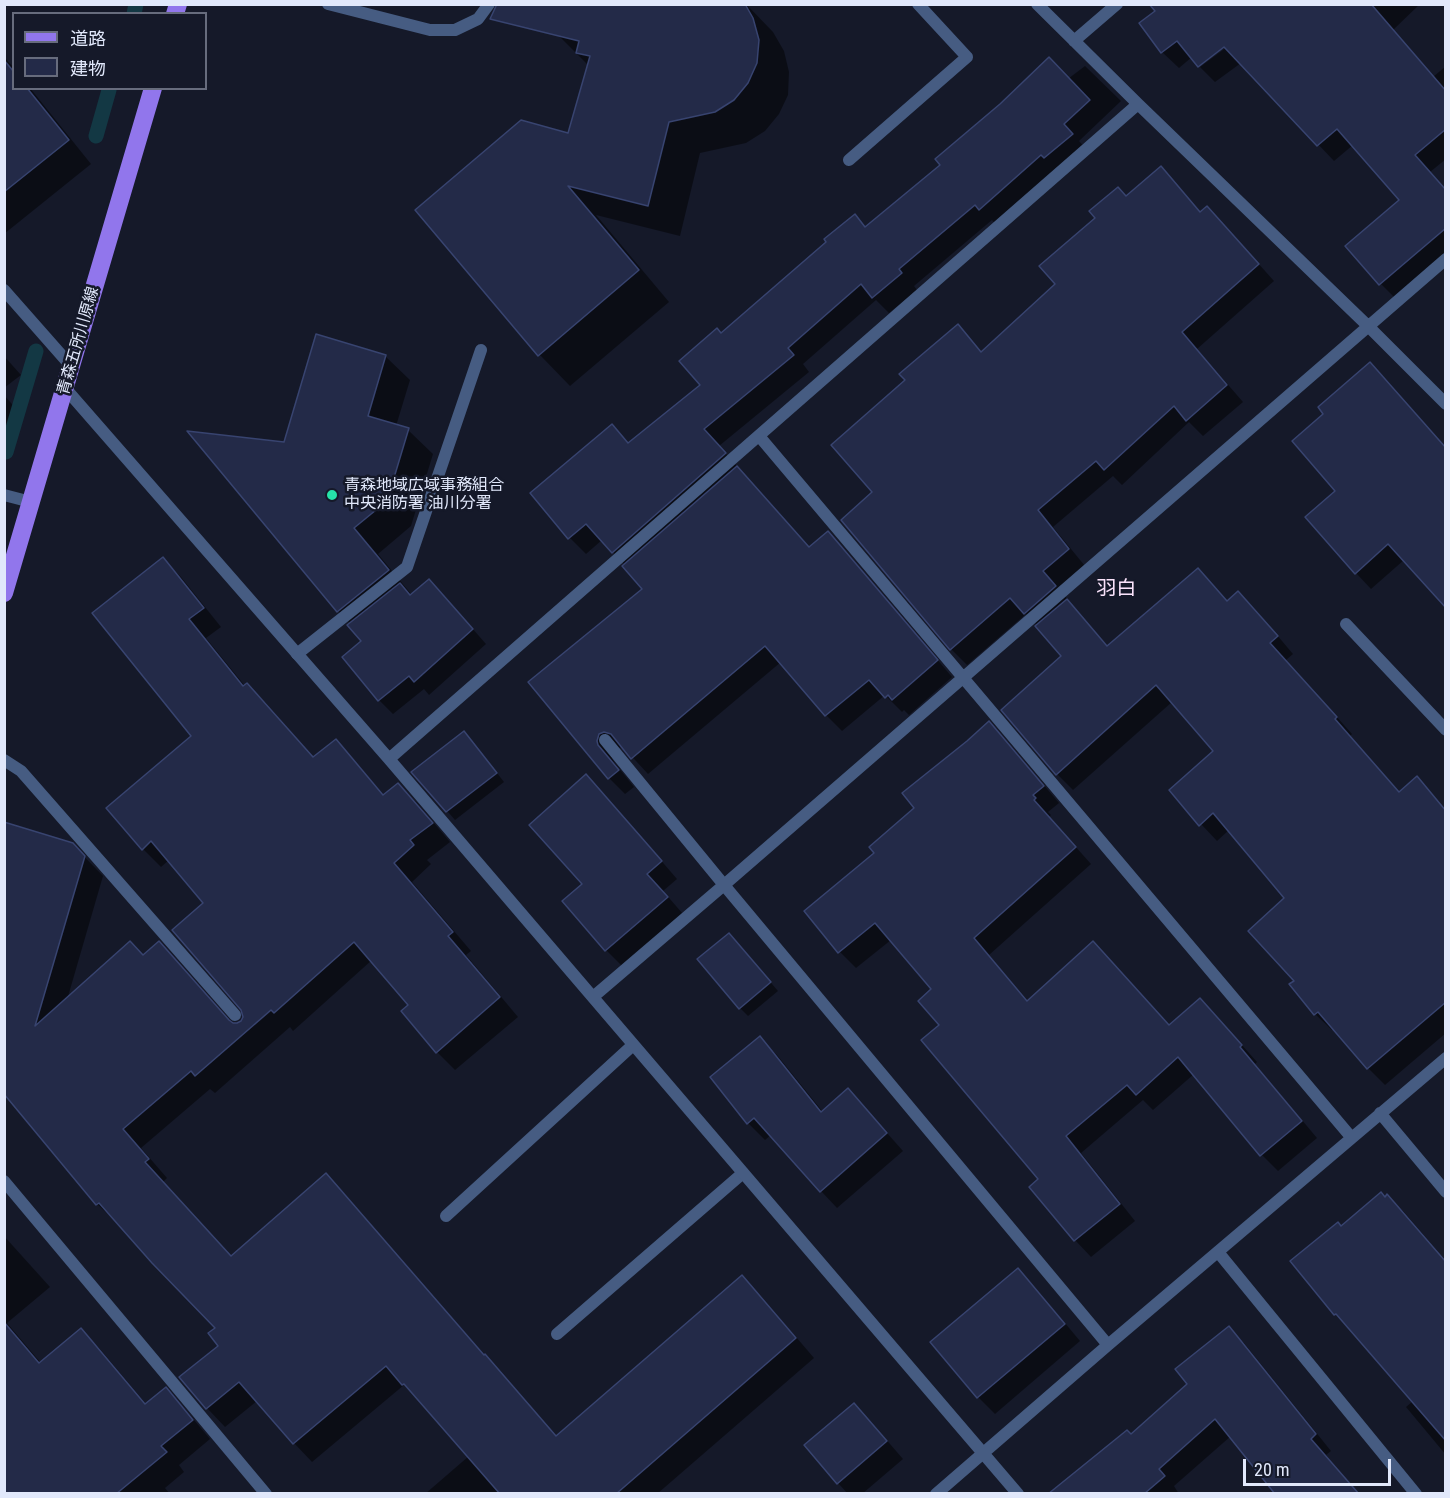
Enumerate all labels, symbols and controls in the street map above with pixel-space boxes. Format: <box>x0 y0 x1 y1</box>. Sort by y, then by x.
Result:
legend <box>12 12 207 90</box>
text: 道路 <box>70 28 106 49</box>
text: 建物 <box>70 58 106 79</box>
street label: 青森五所川原線 <box>54 285 104 397</box>
place label: 青森地域広域事務組合 中央消防署 油川分署 <box>344 476 504 514</box>
marker: 青森地域広域事務組合 中央消防署 油川分署 <box>325 488 339 502</box>
district label: 羽白 <box>1096 578 1136 602</box>
scale bar <box>1246 1447 1394 1485</box>
text: 20 m <box>1254 1459 1289 1480</box>

